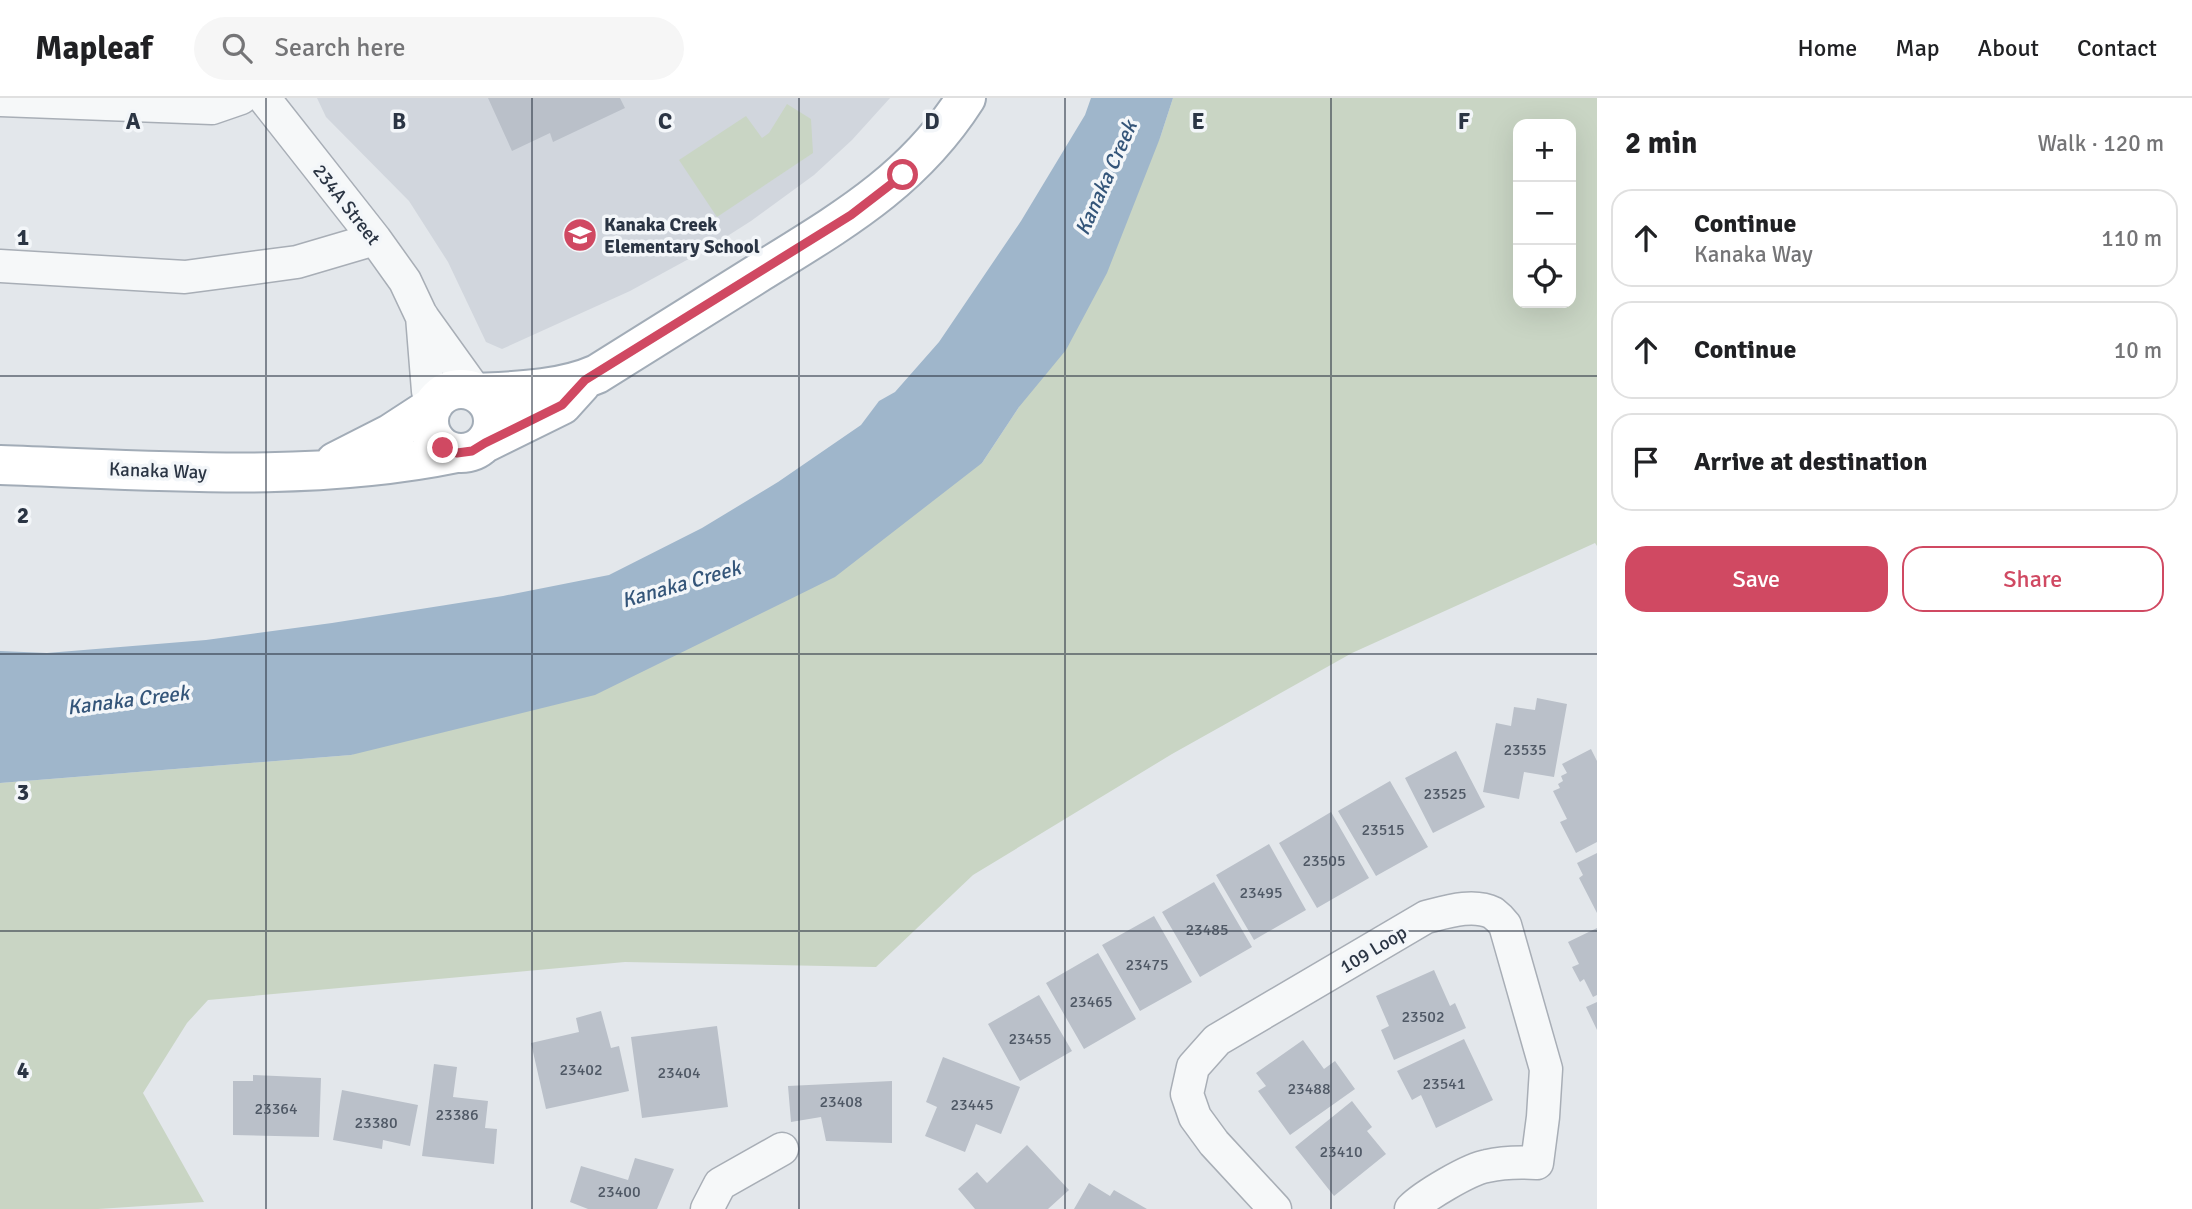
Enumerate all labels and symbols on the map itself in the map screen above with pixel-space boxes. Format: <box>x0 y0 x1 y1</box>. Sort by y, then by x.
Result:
text: A <box>126 107 141 136</box>
text: B <box>392 107 406 136</box>
text: C <box>658 107 672 136</box>
text: D <box>924 107 940 136</box>
text: E <box>1191 107 1205 136</box>
text: F <box>1458 107 1470 136</box>
water label: Kanaka Creek <box>1069 114 1144 239</box>
street label: 234A Street <box>307 159 385 250</box>
route start <box>887 159 918 190</box>
place label: Kanaka Creek Elementary School <box>604 213 760 259</box>
school or university icon: Kanaka Creek Elementary School <box>561 216 599 254</box>
text: 1 <box>17 223 29 252</box>
route end <box>427 432 458 463</box>
street label: Kanaka Way <box>109 457 207 485</box>
text: 2 <box>17 501 29 530</box>
water label: Kanaka Creek <box>618 554 746 613</box>
water label: Kanaka Creek <box>66 679 193 720</box>
house number: 23535 <box>1503 740 1547 760</box>
text: 3 <box>17 778 29 807</box>
house number: 23525 <box>1423 784 1467 804</box>
house number: 23515 <box>1361 820 1405 840</box>
house number: 23505 <box>1302 851 1346 871</box>
house number: 23495 <box>1239 883 1283 903</box>
house number: 23485 <box>1185 920 1229 940</box>
street label: 109 Loop <box>1336 920 1412 979</box>
house number: 23475 <box>1125 955 1169 975</box>
house number: 23465 <box>1069 992 1113 1012</box>
house number: 23502 <box>1401 1007 1445 1027</box>
house number: 23455 <box>1008 1029 1052 1049</box>
text: 4 <box>17 1056 29 1085</box>
house number: 23402 <box>559 1060 603 1080</box>
house number: 23404 <box>657 1063 701 1083</box>
house number: 23541 <box>1422 1074 1466 1094</box>
house number: 23488 <box>1287 1079 1331 1099</box>
house number: 23408 <box>819 1092 863 1112</box>
house number: 23445 <box>950 1095 994 1115</box>
house number: 23364 <box>254 1099 298 1119</box>
house number: 23386 <box>435 1105 479 1125</box>
house number: 23380 <box>354 1113 398 1133</box>
house number: 23410 <box>1319 1142 1363 1162</box>
house number: 23400 <box>597 1182 641 1202</box>

